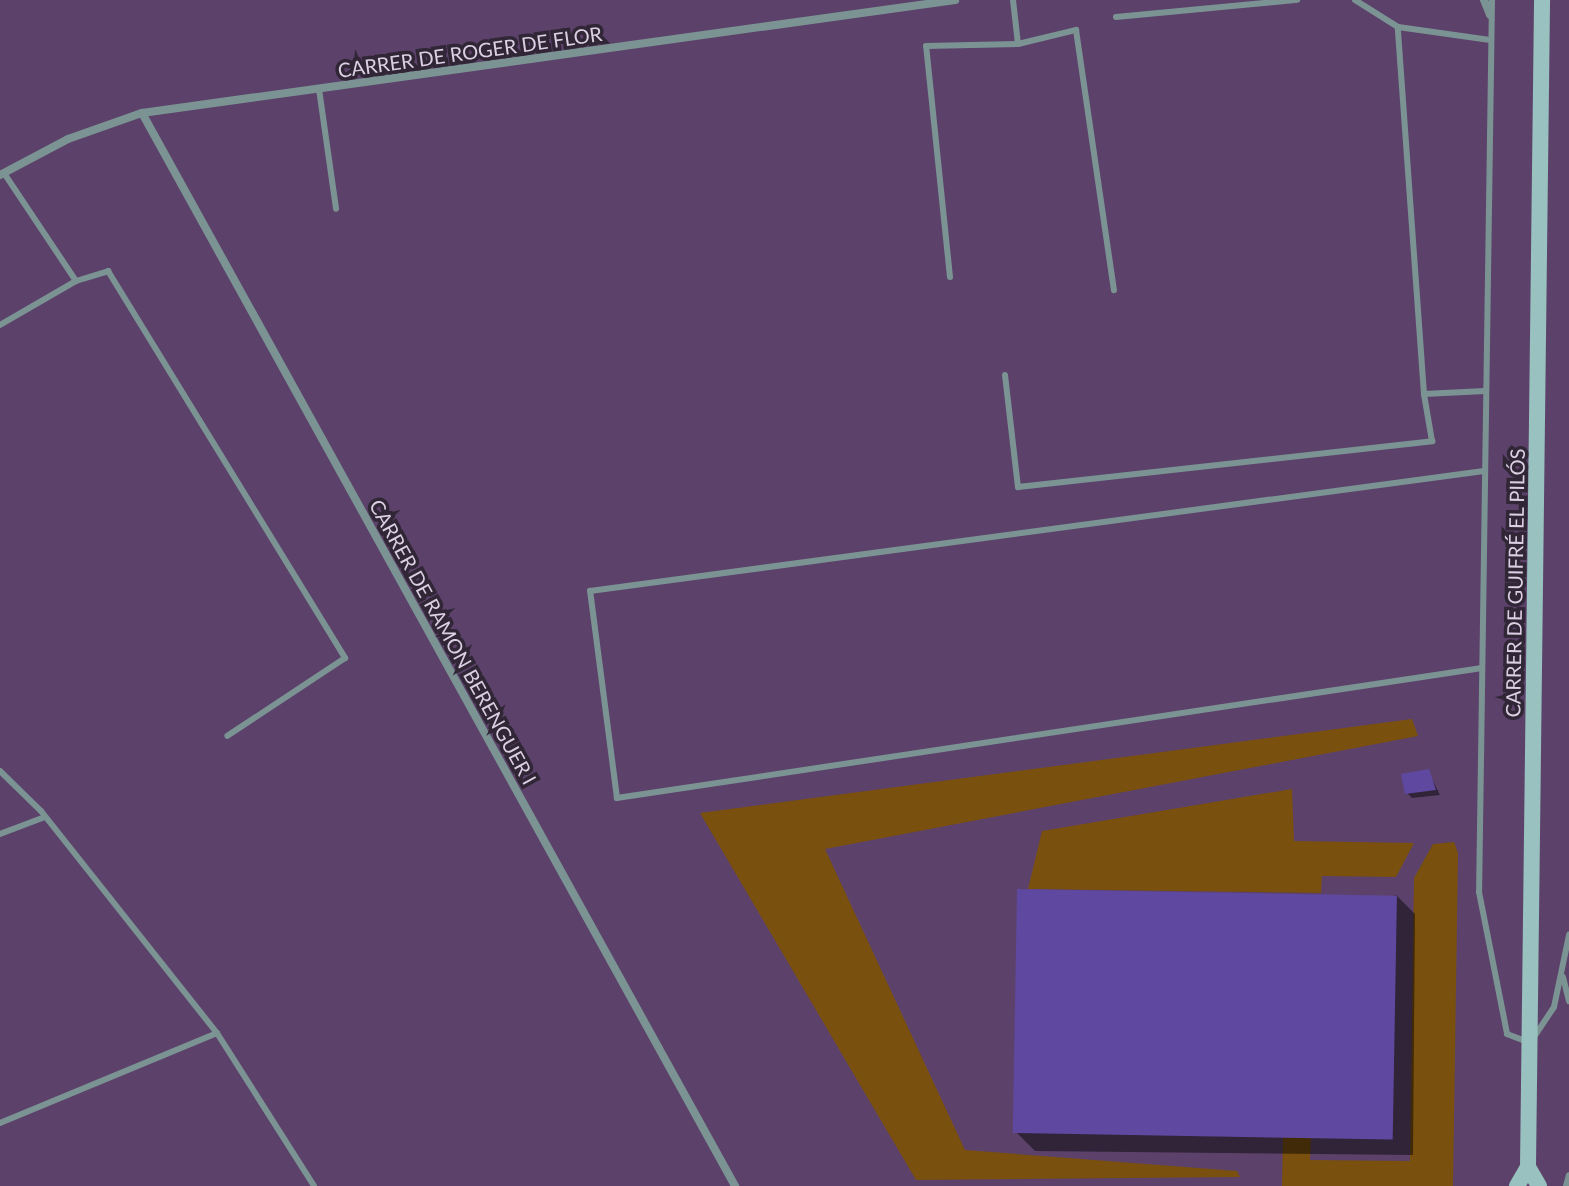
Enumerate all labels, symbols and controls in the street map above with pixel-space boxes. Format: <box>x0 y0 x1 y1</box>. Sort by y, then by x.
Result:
street label: CARRER DE ROGER DE FLOR <box>336 22 604 82</box>
street label: CARRER DE GUIFRÉ EL PILÓS <box>1501 448 1529 718</box>
street label: CARRER DE RAMON BERENGUER I <box>364 495 542 789</box>

